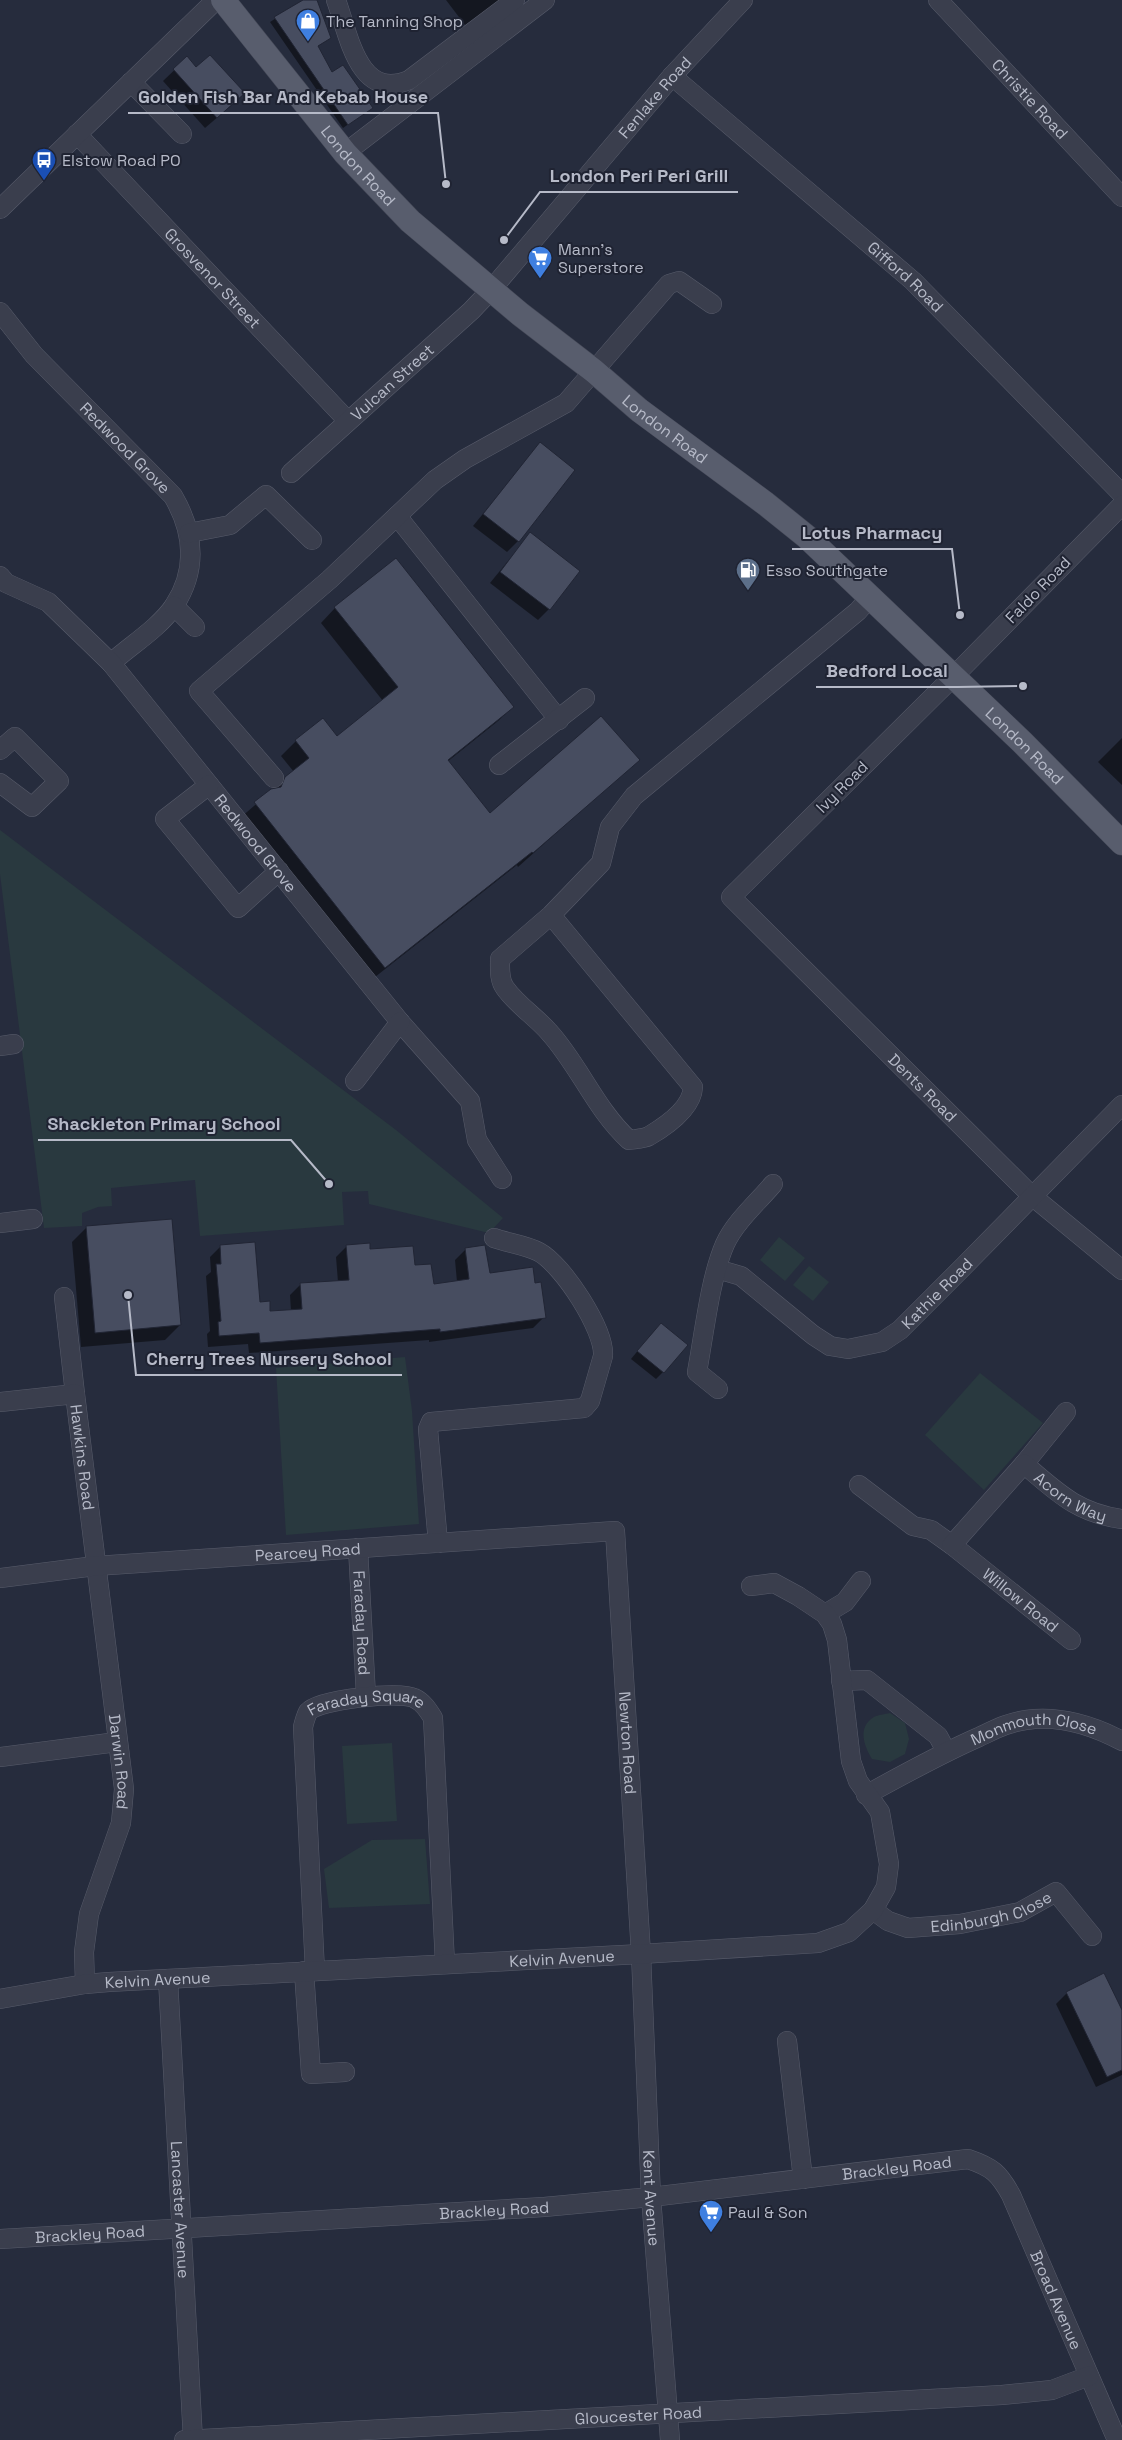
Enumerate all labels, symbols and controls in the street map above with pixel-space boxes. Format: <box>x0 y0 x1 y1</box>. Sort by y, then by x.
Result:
shop icon: The Tanning Shop <box>295 8 321 42</box>
place label: The Tanning Shop <box>326 11 463 32</box>
street label: Fenlake Road <box>613 52 696 143</box>
street label: Christie Road <box>987 54 1073 143</box>
callout: Golden Fish Bar And Kebab House <box>128 80 438 113</box>
text: Golden Fish Bar And Kebab House <box>138 85 428 108</box>
street label: London Road <box>316 121 400 210</box>
bus stop icon: Elstow Road PO <box>31 147 57 181</box>
place label: Elstow Road PO <box>62 150 181 171</box>
callout: London Peri Peri Grill <box>540 159 738 192</box>
text: London Peri Peri Grill <box>550 164 728 187</box>
street label: Grosvenor Street <box>160 223 266 333</box>
street label: Gifford Road <box>863 237 948 317</box>
place label: Mann's Superstore <box>558 239 644 278</box>
supermarket icon: Mann's Superstore <box>527 245 553 279</box>
street label: Vulcan Street <box>346 339 438 425</box>
street label: London Road <box>618 390 712 468</box>
street label: Redwood Grove <box>76 397 175 498</box>
callout: Lotus Pharmacy <box>792 516 952 549</box>
text: Lotus Pharmacy <box>802 521 942 544</box>
street label: Faldo Road <box>1001 552 1075 628</box>
fuel station icon: Esso Southgate <box>735 557 761 591</box>
place label: Esso Southgate <box>766 560 888 581</box>
callout: Bedford Local <box>816 654 958 687</box>
text: Bedford Local <box>826 659 948 682</box>
street label: London Road <box>981 702 1068 789</box>
street label: Ivy Road <box>811 756 873 818</box>
street label: Redwood Grove <box>210 789 302 896</box>
street label: Dents Road <box>884 1049 962 1126</box>
callout: Shackleton Primary School <box>38 1107 291 1140</box>
text: Shackleton Primary School <box>47 1112 281 1135</box>
street label: Kathie Road <box>897 1253 977 1333</box>
callout: Cherry Trees Nursery School <box>136 1342 402 1375</box>
text: Cherry Trees Nursery School <box>146 1347 392 1370</box>
street label: Hawkins Road <box>66 1403 100 1511</box>
street label: Acorn Way <box>1030 1467 1109 1526</box>
street label: Pearcey Road <box>254 1538 361 1566</box>
street label: Willow Road <box>978 1563 1063 1637</box>
street label: Faraday Road <box>349 1570 375 1676</box>
street label: Faraday Square <box>303 1685 430 1720</box>
street label: Newton Road <box>614 1691 642 1795</box>
street label: Monmouth Close <box>967 1708 1100 1750</box>
street label: Darwin Road <box>104 1713 135 1810</box>
street label: Edinburgh Close <box>930 1886 1055 1937</box>
street label: Kelvin Avenue <box>509 1945 615 1971</box>
street label: Kelvin Avenue <box>104 1966 211 1993</box>
street label: Lancaster Avenue <box>166 2140 195 2279</box>
street label: Kent Avenue <box>639 2149 665 2247</box>
street label: Brackley Road <box>841 2151 953 2185</box>
street label: Brackley Road <box>439 2196 550 2224</box>
supermarket icon: Paul & Son <box>698 2199 724 2233</box>
place label: Paul & Son <box>728 2202 808 2223</box>
street label: Brackley Road <box>34 2220 145 2247</box>
street label: Broad Avenue <box>1026 2247 1087 2353</box>
street label: Gloucester Road <box>574 2401 703 2429</box>

